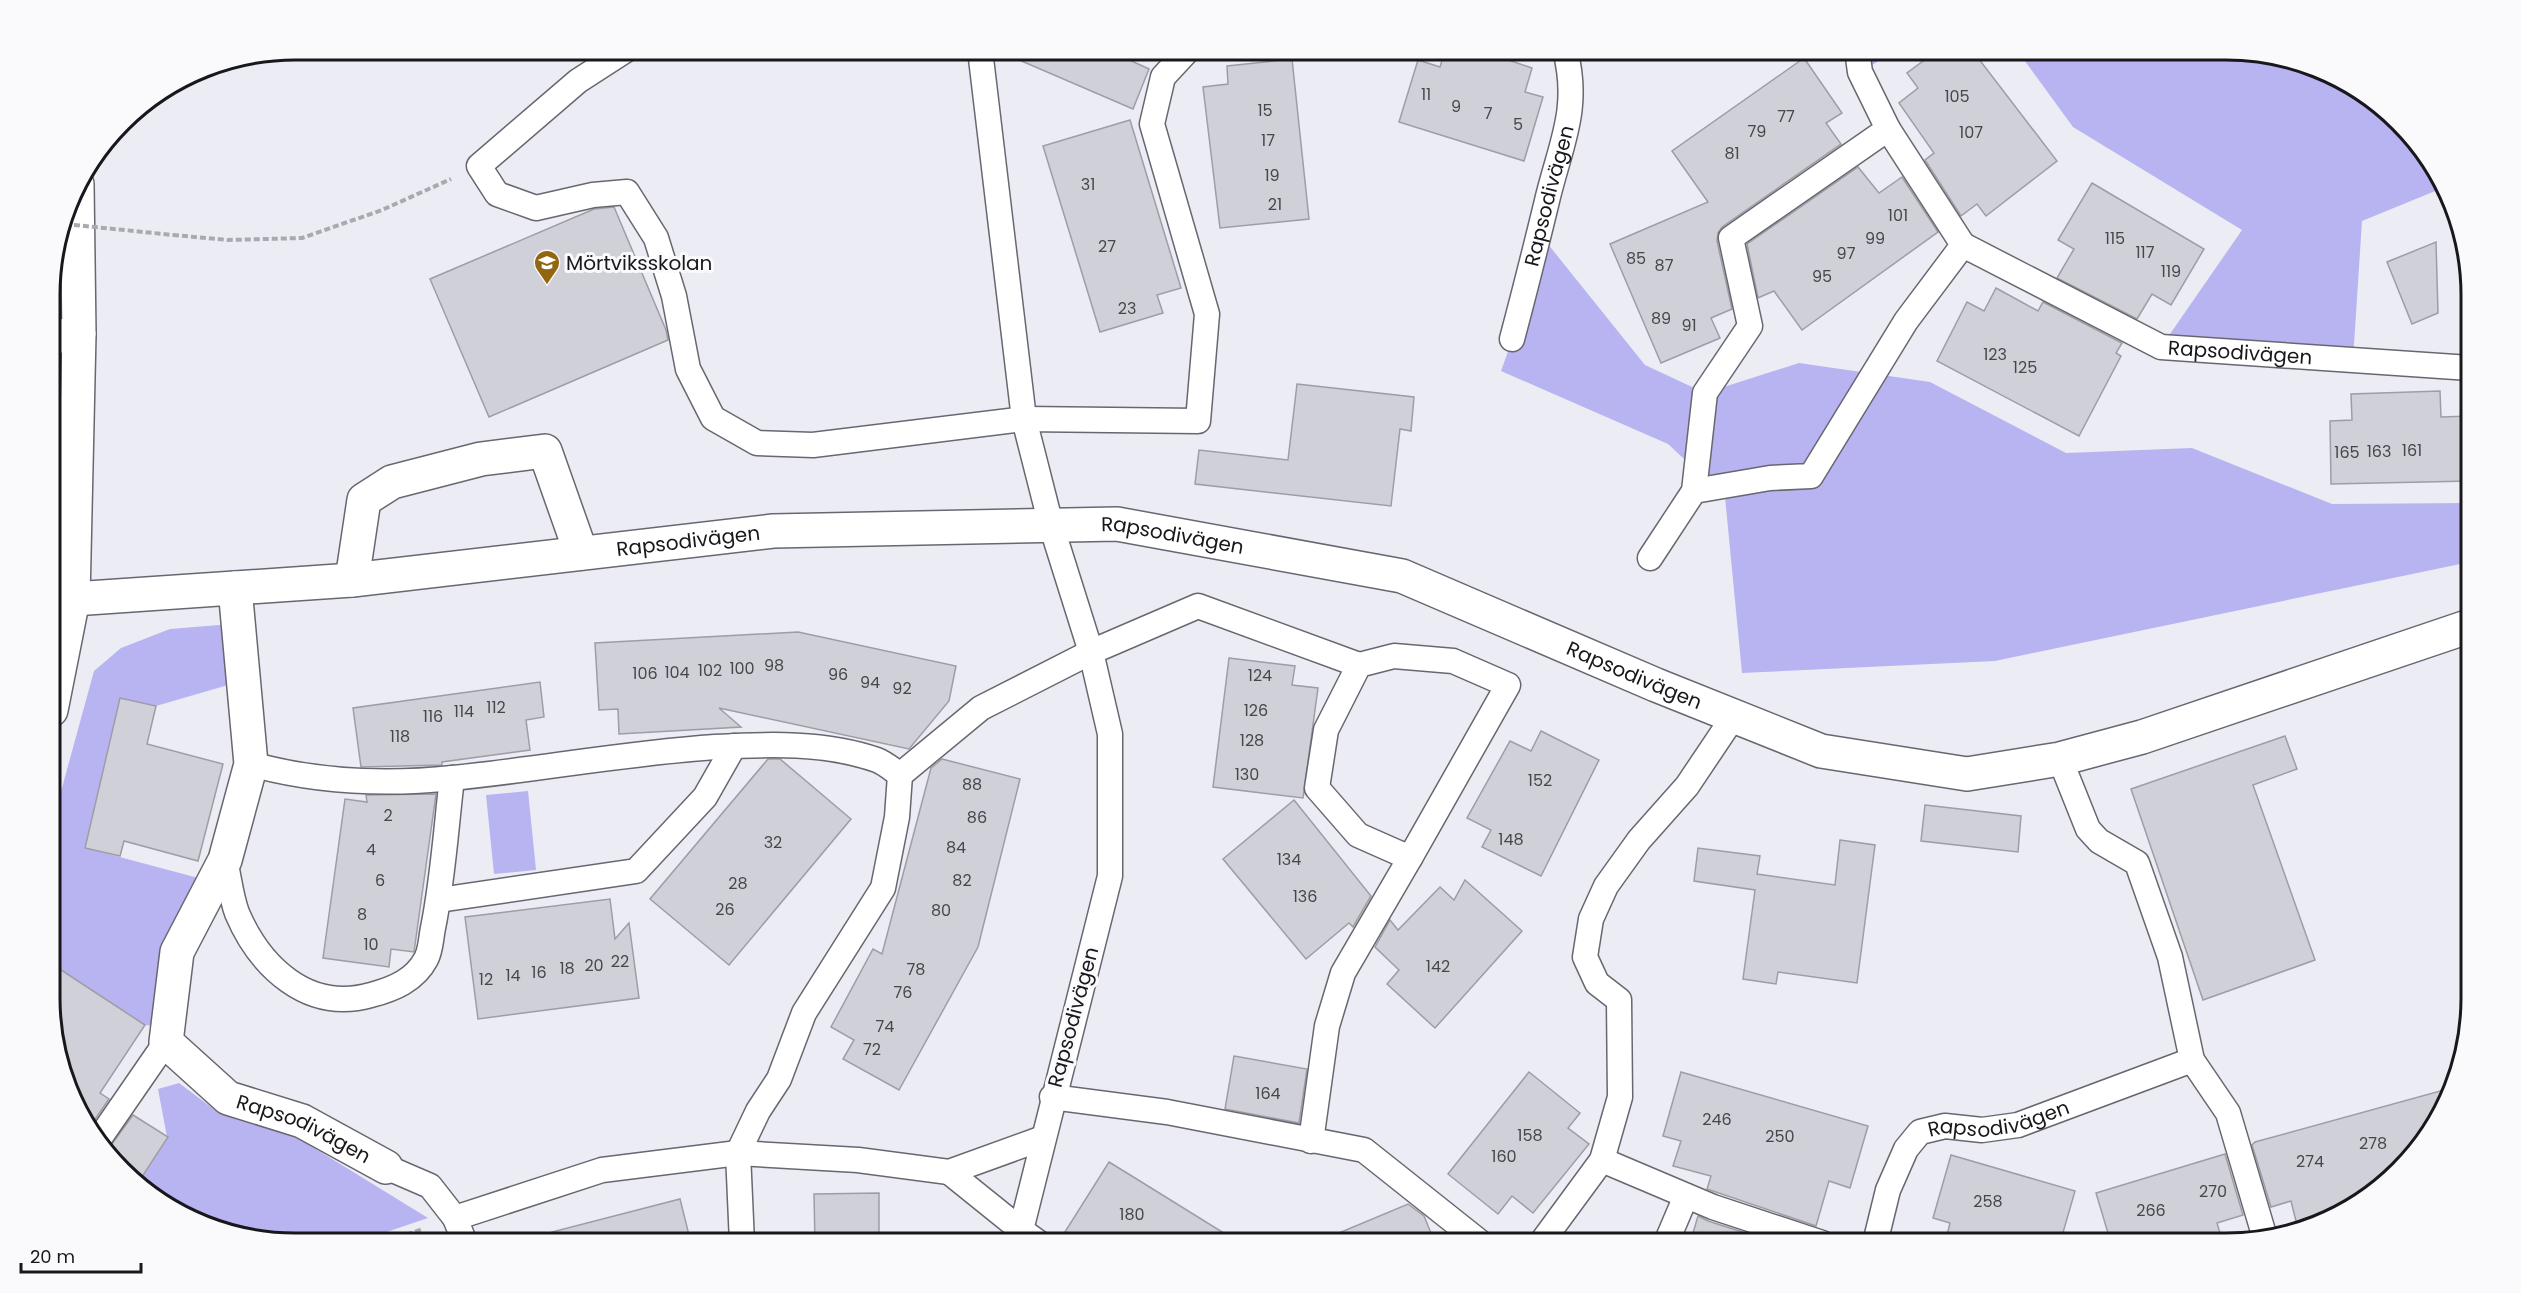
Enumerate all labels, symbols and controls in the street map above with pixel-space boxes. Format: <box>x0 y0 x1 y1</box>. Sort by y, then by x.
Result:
house number: 11 <box>1421 83 1431 106</box>
house number: 105 <box>1944 85 1970 108</box>
house number: 9 <box>1451 95 1461 118</box>
house number: 15 <box>1257 99 1273 122</box>
house number: 7 <box>1484 102 1493 125</box>
house number: 77 <box>1777 105 1795 128</box>
house number: 5 <box>1513 113 1523 136</box>
house number: 79 <box>1748 120 1766 143</box>
house number: 107 <box>1959 121 1983 144</box>
street label: Rapsodivägen <box>1517 123 1581 269</box>
house number: 17 <box>1261 129 1275 152</box>
house number: 81 <box>1724 142 1740 165</box>
house number: 19 <box>1264 164 1280 187</box>
house number: 31 <box>1081 173 1095 196</box>
house number: 21 <box>1268 193 1282 216</box>
house number: 101 <box>1888 204 1908 227</box>
house number: 99 <box>1865 227 1885 250</box>
house number: 115 <box>2105 227 2125 250</box>
house number: 27 <box>1098 235 1116 258</box>
house number: 117 <box>2136 241 2155 264</box>
house number: 97 <box>1837 242 1856 265</box>
house number: 85 <box>1626 247 1646 270</box>
school or university icon: Mörtviksskolan <box>532 248 562 286</box>
place label: Mörtviksskolan <box>566 249 712 277</box>
house number: 87 <box>1655 254 1674 277</box>
house number: 119 <box>2161 260 2181 283</box>
house number: 95 <box>1812 265 1832 288</box>
house number: 23 <box>1118 297 1136 320</box>
house number: 89 <box>1651 307 1671 330</box>
house number: 91 <box>1681 314 1697 337</box>
street label: Rapsodivägen <box>2167 334 2313 371</box>
house number: 123 <box>1983 343 2007 366</box>
house number: 125 <box>2013 356 2037 379</box>
house number: 161 <box>2402 439 2422 462</box>
house number: 163 <box>2367 440 2391 463</box>
house number: 165 <box>2334 441 2360 464</box>
street label: Rapsodivägen <box>1101 510 1246 561</box>
street label: Rapsodivägen <box>615 519 761 563</box>
street label: Rapsodivägen <box>1562 634 1706 716</box>
house number: 98 <box>764 654 784 677</box>
house number: 100 <box>729 657 755 680</box>
house number: 102 <box>698 659 722 682</box>
house number: 104 <box>664 661 690 684</box>
house number: 106 <box>632 662 658 685</box>
house number: 96 <box>828 663 848 686</box>
house number: 124 <box>1248 664 1272 687</box>
house number: 94 <box>860 671 880 694</box>
house number: 92 <box>892 677 912 700</box>
house number: 112 <box>486 696 506 719</box>
house number: 126 <box>1244 699 1268 722</box>
house number: 114 <box>454 700 474 723</box>
house number: 116 <box>423 705 443 728</box>
house number: 118 <box>390 725 410 748</box>
house number: 128 <box>1240 729 1264 752</box>
house number: 130 <box>1235 763 1259 786</box>
house number: 152 <box>1528 769 1552 792</box>
house number: 88 <box>962 773 982 796</box>
house number: 2 <box>383 804 393 827</box>
house number: 86 <box>967 806 987 829</box>
house number: 148 <box>1498 828 1524 851</box>
house number: 32 <box>764 831 782 854</box>
house number: 84 <box>946 836 966 859</box>
house number: 4 <box>366 838 376 861</box>
house number: 134 <box>1277 848 1301 871</box>
house number: 6 <box>375 869 385 892</box>
house number: 82 <box>952 869 972 892</box>
house number: 28 <box>728 872 748 895</box>
house number: 136 <box>1293 885 1317 908</box>
house number: 26 <box>715 898 735 921</box>
house number: 80 <box>931 899 951 922</box>
house number: 8 <box>357 903 367 926</box>
house number: 10 <box>363 933 379 956</box>
street label: Rapsodivägen <box>1041 944 1105 1090</box>
house number: 22 <box>611 950 629 973</box>
house number: 20 <box>584 954 604 977</box>
house number: 142 <box>1426 955 1450 978</box>
house number: 18 <box>559 957 575 980</box>
house number: 78 <box>907 958 925 981</box>
house number: 16 <box>531 961 547 984</box>
house number: 14 <box>505 964 521 987</box>
house number: 12 <box>479 968 493 991</box>
house number: 76 <box>894 981 912 1004</box>
house number: 74 <box>876 1015 894 1038</box>
house number: 72 <box>863 1038 881 1061</box>
house number: 164 <box>1255 1082 1281 1105</box>
street label: Rapsodivägen <box>233 1087 376 1170</box>
street label: Rapsodivägen <box>1925 1093 2073 1145</box>
house number: 246 <box>1702 1108 1732 1131</box>
house number: 158 <box>1517 1124 1543 1147</box>
house number: 250 <box>1765 1125 1795 1148</box>
house number: 278 <box>2359 1132 2387 1155</box>
house number: 160 <box>1491 1145 1517 1168</box>
house number: 274 <box>2296 1150 2324 1173</box>
house number: 270 <box>2199 1180 2227 1203</box>
house number: 258 <box>1973 1190 2003 1213</box>
house number: 266 <box>2136 1199 2166 1222</box>
house number: 180 <box>1119 1203 1145 1226</box>
scale bar <box>21 1236 141 1274</box>
text: 20 m <box>30 1244 75 1269</box>

